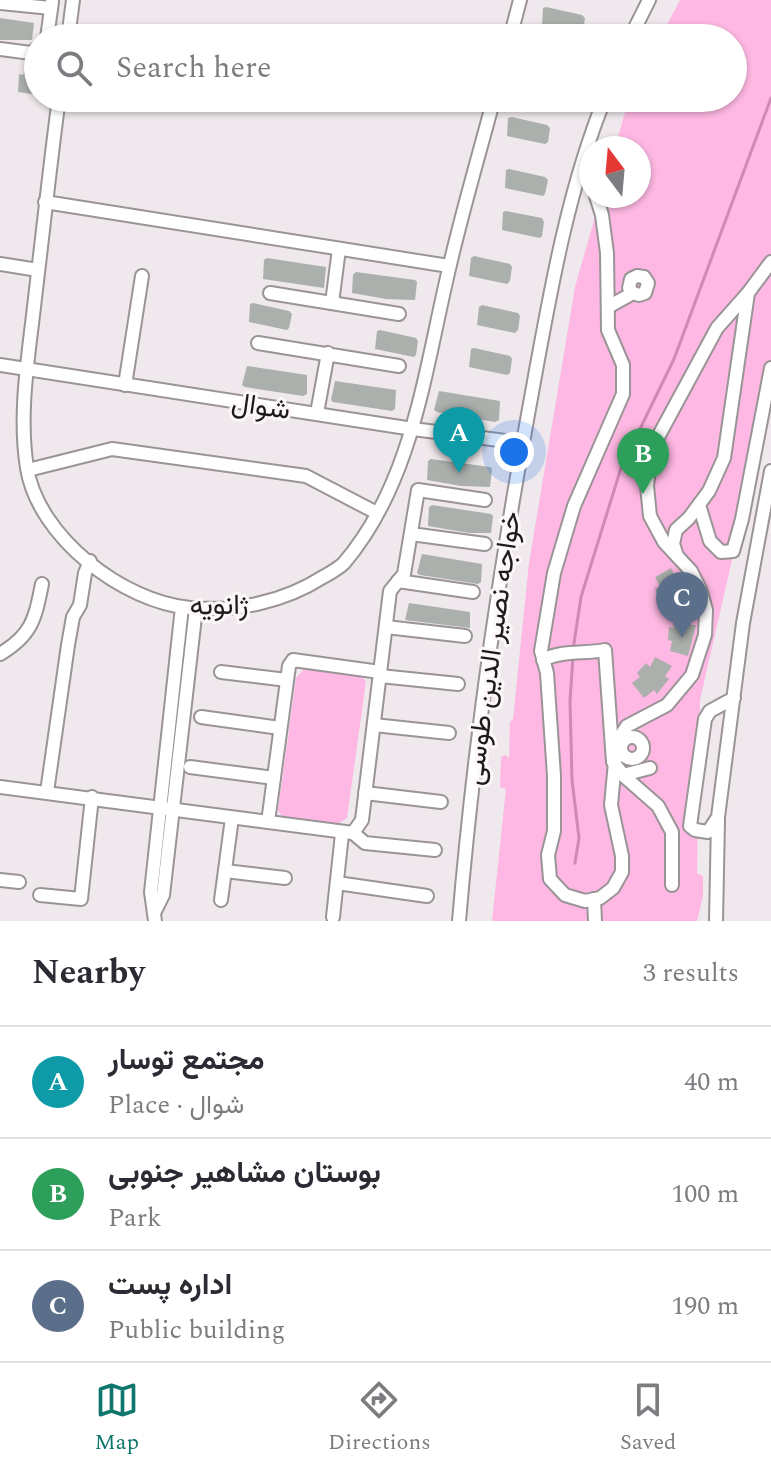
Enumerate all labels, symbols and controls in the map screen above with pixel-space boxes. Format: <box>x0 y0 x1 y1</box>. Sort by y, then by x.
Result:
search box <box>24 24 747 112</box>
text: Search here <box>116 45 272 91</box>
icon: search <box>52 46 96 90</box>
north arrow <box>579 136 651 208</box>
street label: شوال <box>229 381 293 432</box>
pin: A <box>433 407 485 473</box>
pin: B <box>617 428 669 494</box>
your location <box>494 432 534 472</box>
street label: خواجه نصیر الدین طوسی <box>452 508 533 788</box>
pin: C <box>656 572 708 638</box>
street label: ژانویه <box>189 583 249 628</box>
text: Nearby <box>32 947 145 999</box>
text: 3 results <box>643 953 739 993</box>
text: مجتمع توسار <box>108 1037 265 1083</box>
text: A <box>48 1062 68 1102</box>
text: 40 m <box>684 1062 739 1102</box>
text: Place · شوال <box>108 1085 244 1125</box>
text: بوستان مشاهیر جنوبی <box>108 1150 381 1196</box>
text: B <box>49 1174 67 1214</box>
text: 100 m <box>671 1174 739 1214</box>
text: Park <box>108 1198 162 1238</box>
text: اداره پست <box>108 1262 232 1308</box>
text: C <box>49 1286 67 1326</box>
text: 190 m <box>671 1286 739 1326</box>
text: Public building <box>108 1310 285 1350</box>
tab: Map <box>95 1378 139 1459</box>
tab: Directions <box>328 1378 431 1459</box>
tab: Saved <box>620 1378 676 1459</box>

